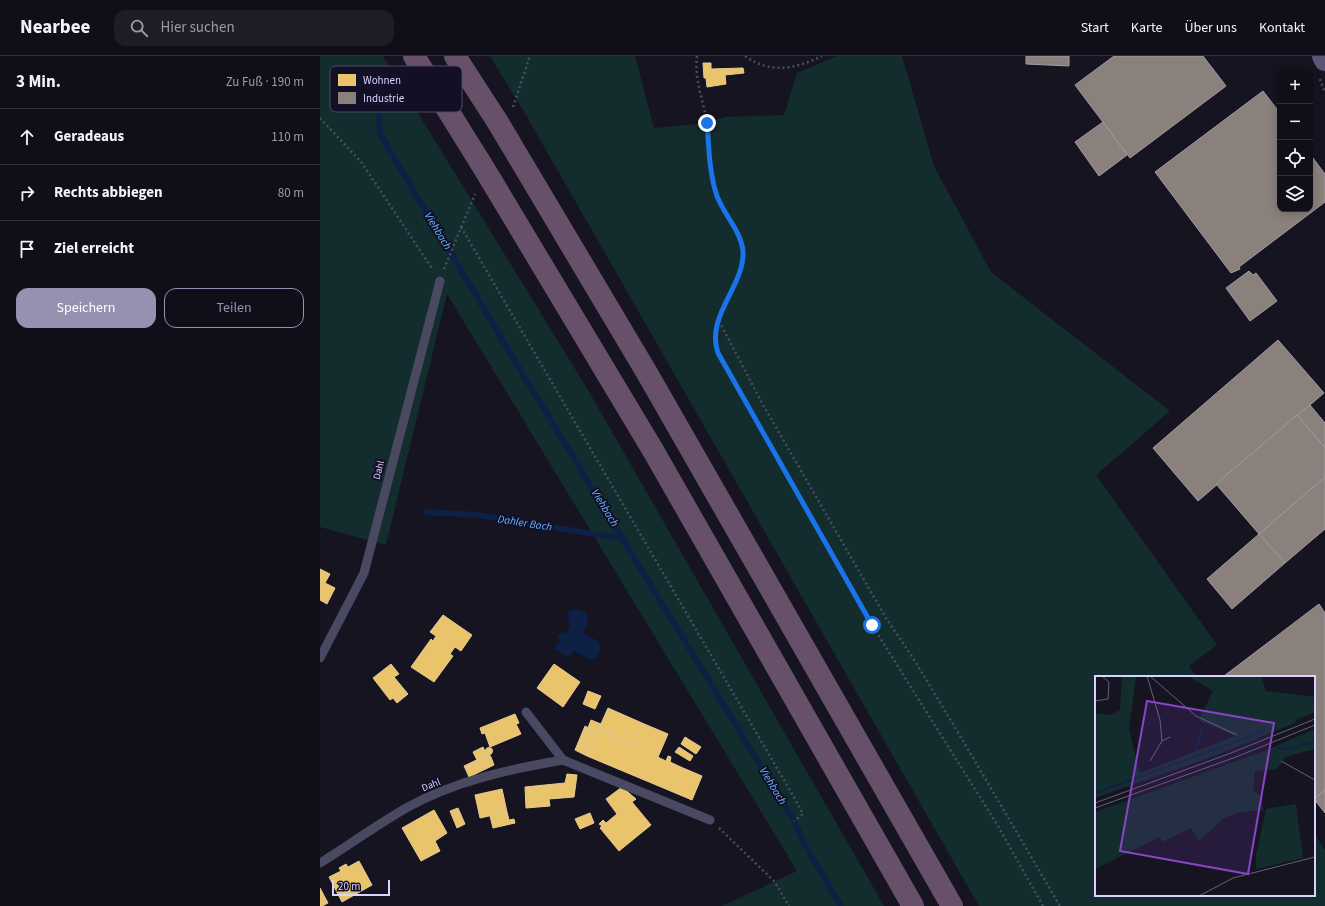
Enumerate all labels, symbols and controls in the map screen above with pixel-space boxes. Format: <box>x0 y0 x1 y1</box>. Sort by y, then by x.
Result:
search box <box>114 10 394 46</box>
text: Nearbee <box>20 14 90 41</box>
icon: search <box>128 17 150 39</box>
text: Hier suchen <box>160 17 235 38</box>
text: Start <box>1081 18 1109 38</box>
text: Karte <box>1131 18 1162 38</box>
text: Über uns <box>1184 18 1237 38</box>
text: Kontakt <box>1259 18 1305 38</box>
legend <box>330 66 462 112</box>
map controls <box>1277 68 1313 212</box>
button: + <box>1277 68 1313 104</box>
text: 3 Min. <box>16 70 61 94</box>
text: Zu Fuß · 190 m <box>226 73 304 91</box>
text: Wohnen <box>363 73 401 88</box>
text: Industrie <box>363 91 405 106</box>
button: − <box>1277 104 1313 140</box>
route end <box>698 114 716 132</box>
icon: ahead <box>16 126 38 148</box>
text: Geradeaus <box>54 126 124 147</box>
text: 110 m <box>271 128 304 146</box>
button: locate <box>1277 140 1313 176</box>
button: layers <box>1277 176 1313 212</box>
icon: right <box>16 182 38 204</box>
text: Rechts abbiegen <box>54 182 163 203</box>
text: 80 m <box>278 184 304 202</box>
water label: Viehbach <box>421 209 455 253</box>
icon: arrive <box>16 238 38 260</box>
text: Ziel erreicht <box>54 238 134 259</box>
button: Speichern <box>16 288 156 328</box>
button: Teilen <box>164 288 304 328</box>
street label: Dahl <box>370 459 388 481</box>
water label: Viehbach <box>588 486 622 530</box>
water label: Dahler Bach <box>497 511 553 535</box>
route start <box>863 616 881 634</box>
inset map <box>1095 676 1315 896</box>
water label: Viehbach <box>756 764 790 808</box>
street label: Dahl <box>419 775 443 795</box>
scale bar <box>332 878 390 897</box>
text: 20 m <box>338 879 360 894</box>

